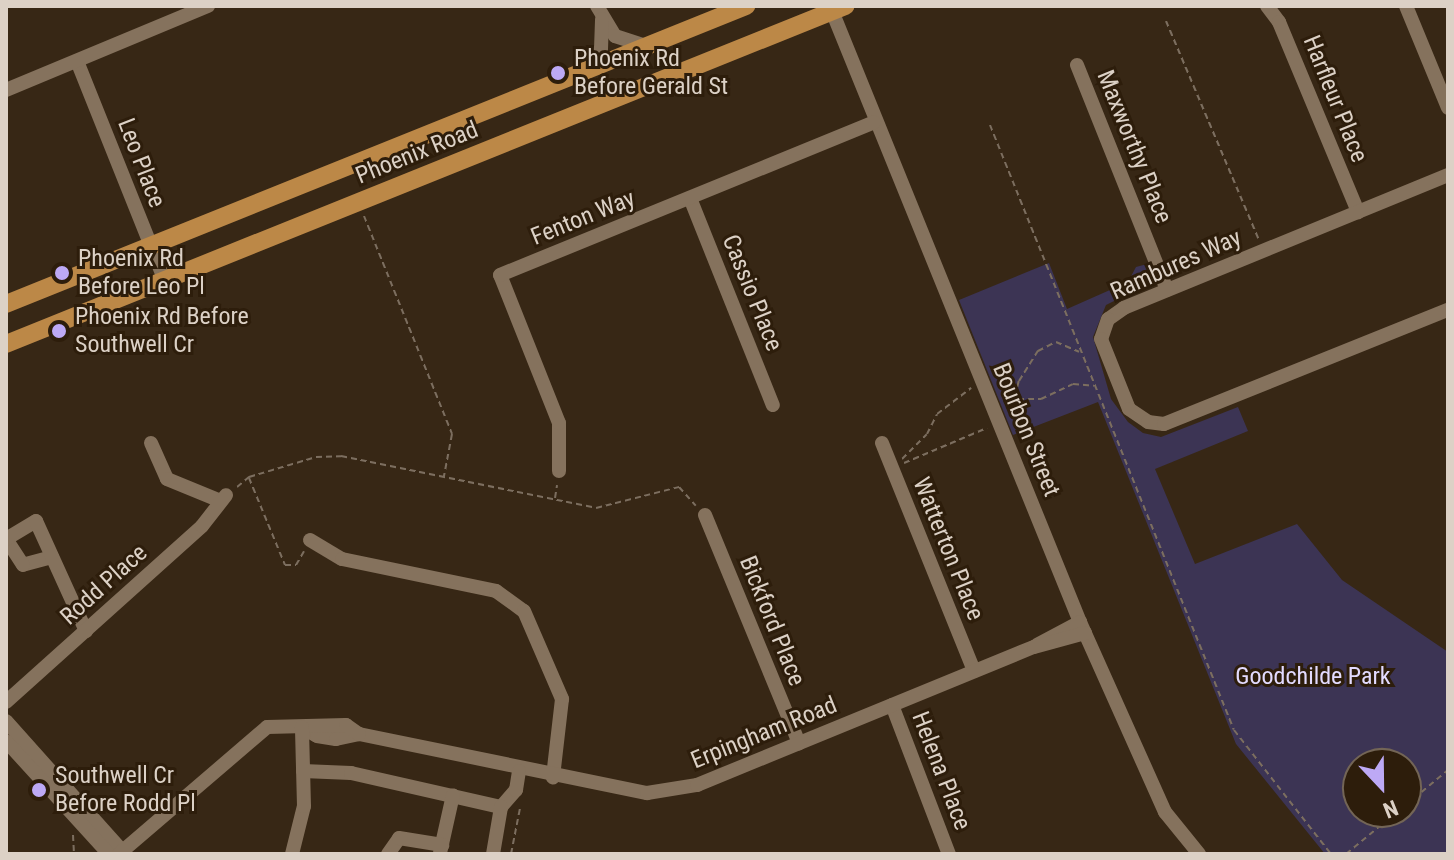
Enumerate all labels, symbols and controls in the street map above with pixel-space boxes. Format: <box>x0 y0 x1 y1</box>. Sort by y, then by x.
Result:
street label: Harfleur Place <box>1297 31 1373 167</box>
place label: Phoenix Rd Before Gerald St <box>574 45 728 101</box>
marker: Phoenix Rd Before Gerald St <box>549 64 567 82</box>
street label: Maxworthy Place <box>1090 66 1178 228</box>
street label: Leo Place <box>111 114 171 212</box>
street label: Phoenix Road <box>352 115 482 191</box>
street label: Fenton Way <box>527 184 639 252</box>
street label: Rambures Way <box>1106 223 1246 307</box>
street label: Cassio Place <box>716 231 788 355</box>
place label: Phoenix Rd Before Leo Pl <box>78 245 205 301</box>
marker: Phoenix Rd Before Leo Pl <box>53 264 71 282</box>
place label: Phoenix Rd Before Southwell Cr <box>75 303 249 359</box>
marker: Phoenix Rd Before Southwell Cr <box>50 322 68 340</box>
street label: Bourbon Street <box>986 359 1066 501</box>
street label: Watterton Place <box>906 473 990 625</box>
street label: Rodd Place <box>55 539 153 631</box>
street label: Bickford Place <box>733 552 811 690</box>
park label: Goodchilde Park <box>1235 663 1391 691</box>
street label: Erpingham Road <box>687 691 841 775</box>
street label: Helena Place <box>905 708 977 834</box>
north arrow <box>1342 748 1422 828</box>
place label: Southwell Cr Before Rodd Pl <box>55 762 196 818</box>
marker: Southwell Cr Before Rodd Pl <box>30 781 48 799</box>
text: N <box>1380 795 1401 823</box>

